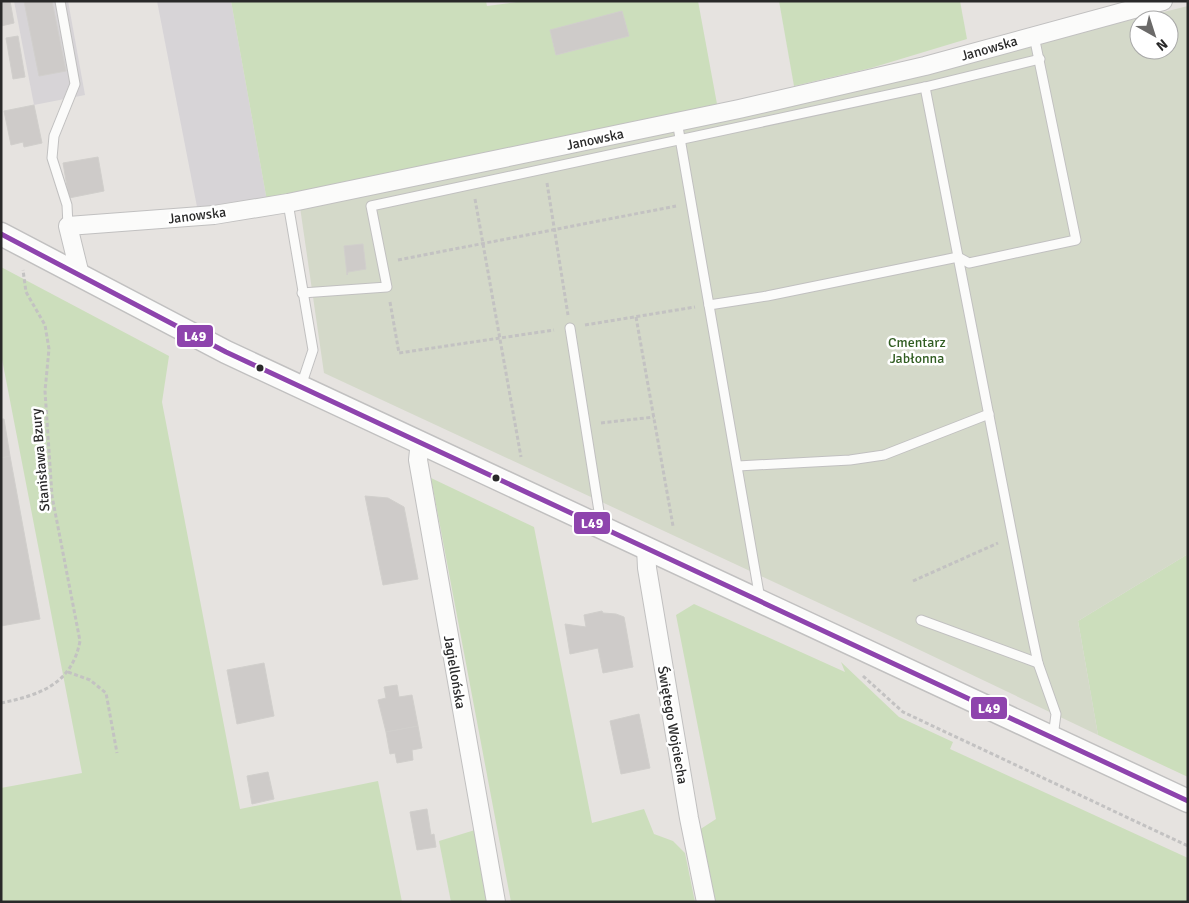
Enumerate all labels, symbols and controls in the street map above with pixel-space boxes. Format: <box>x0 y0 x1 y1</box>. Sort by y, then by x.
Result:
north arrow <box>1129 10 1179 60</box>
street label: Janowska <box>959 32 1019 65</box>
text: N <box>1153 35 1171 54</box>
street label: Janowska <box>565 125 625 154</box>
street label: Janowska <box>167 204 227 227</box>
line badge: L49 <box>176 324 214 348</box>
text: L49 <box>184 328 207 345</box>
park label: Cmentarz Jabłonna <box>888 334 946 367</box>
unlabelled marker <box>255 363 265 373</box>
street label: Stanisława Bzury <box>27 407 53 512</box>
unlabelled marker <box>491 473 501 483</box>
line badge: L49 <box>573 511 611 535</box>
text: L49 <box>581 515 604 532</box>
street label: Jagiellońska <box>440 634 469 710</box>
street label: Świętego Wojciecha <box>654 665 691 785</box>
line badge: L49 <box>970 696 1008 720</box>
text: L49 <box>978 700 1001 717</box>

